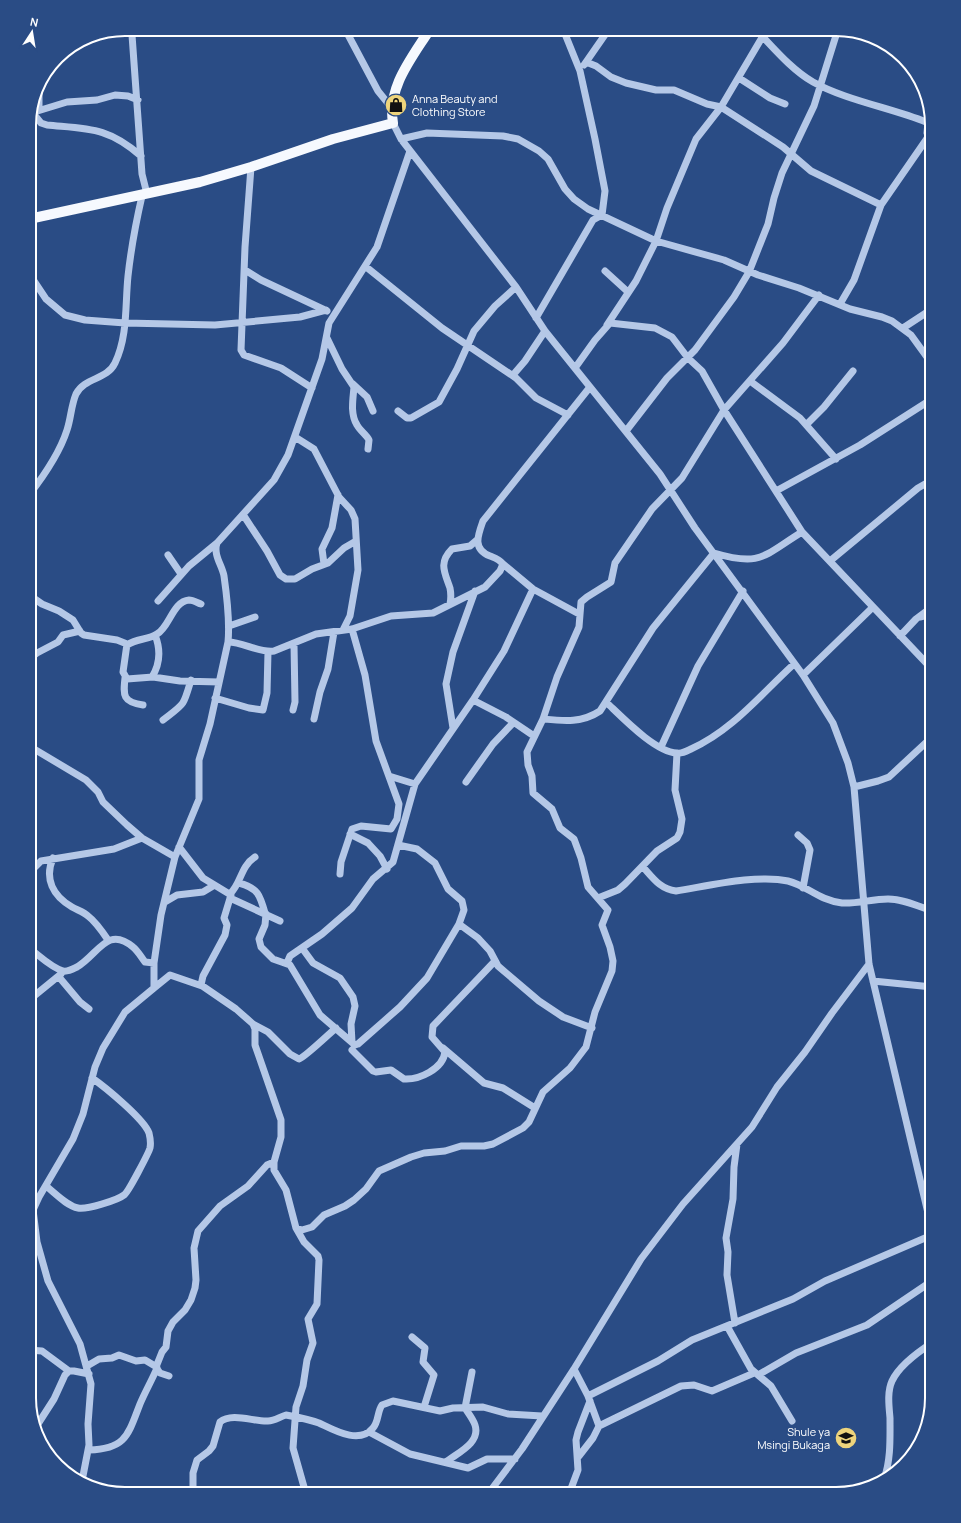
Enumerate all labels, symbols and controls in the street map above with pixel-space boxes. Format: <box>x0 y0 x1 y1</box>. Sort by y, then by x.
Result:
north arrow <box>12 12 52 52</box>
text: N <box>29 14 40 30</box>
place label: Anna Beauty and Clothing Store <box>412 91 497 119</box>
shop icon: Anna Beauty and Clothing Store <box>383 92 409 118</box>
place label: Shule ya Msingi Bukaga <box>757 1424 830 1452</box>
school or university icon: Shule ya Msingi Bukaga <box>833 1425 859 1451</box>

